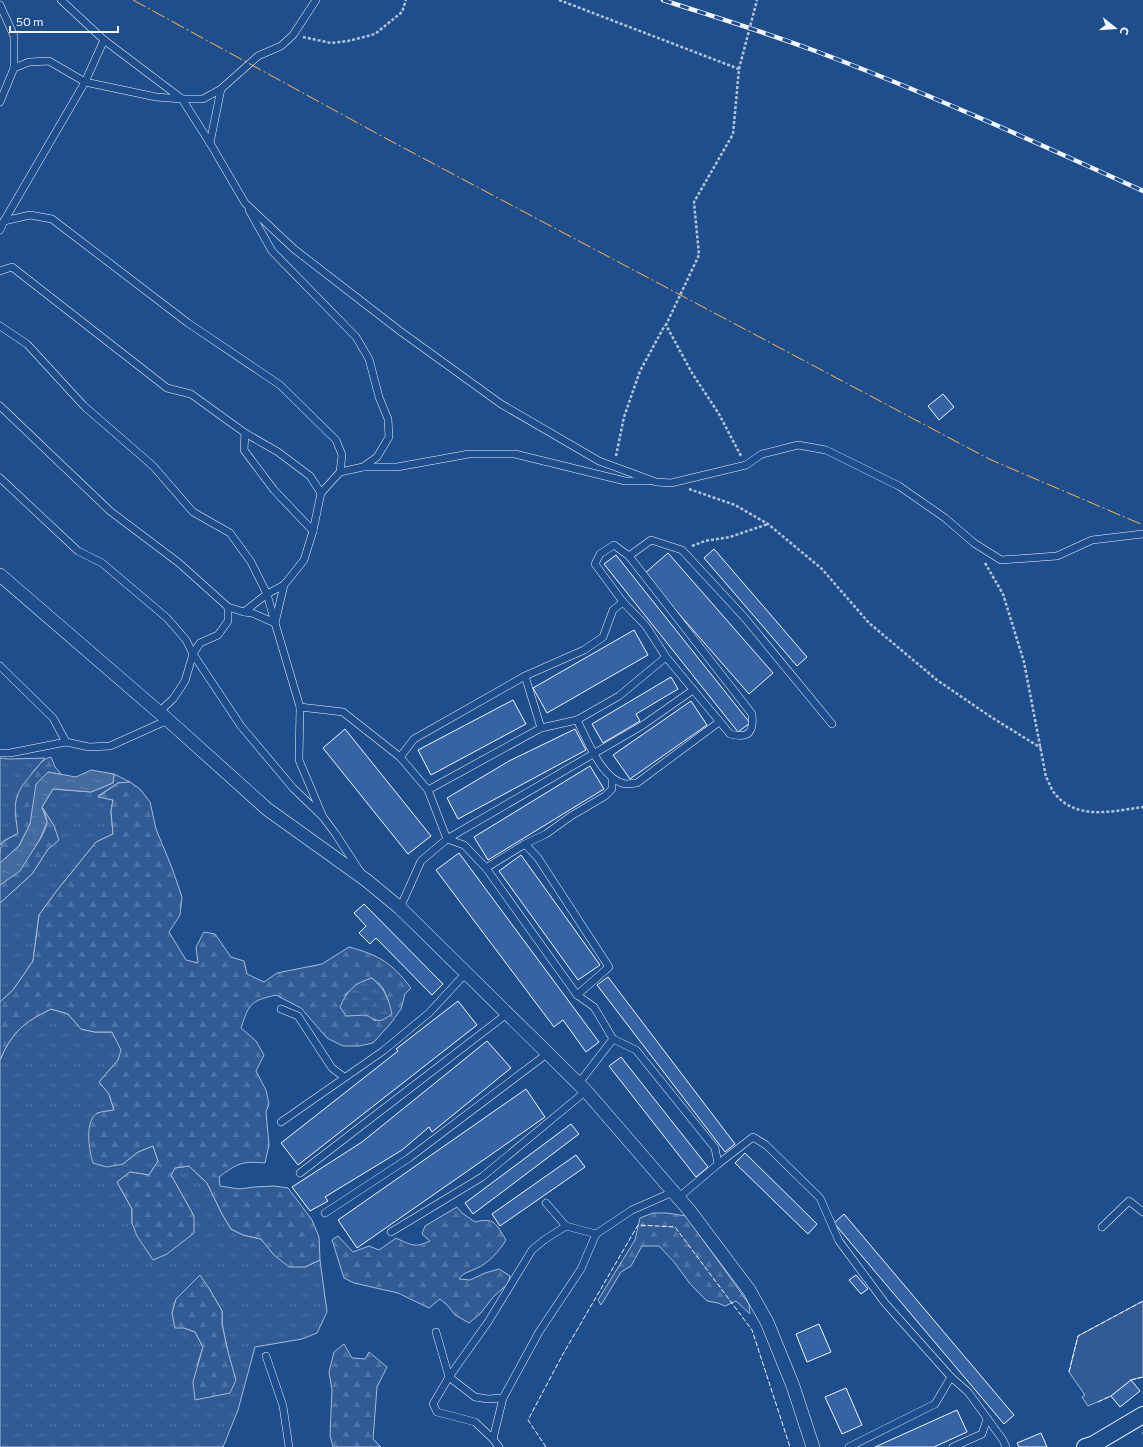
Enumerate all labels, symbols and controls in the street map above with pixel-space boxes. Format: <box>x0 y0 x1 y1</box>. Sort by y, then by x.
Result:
scale bar <box>10 8 118 34</box>
north arrow <box>1095 8 1135 48</box>
text: 50 m <box>16 14 44 28</box>
text: С <box>1118 26 1132 37</box>

